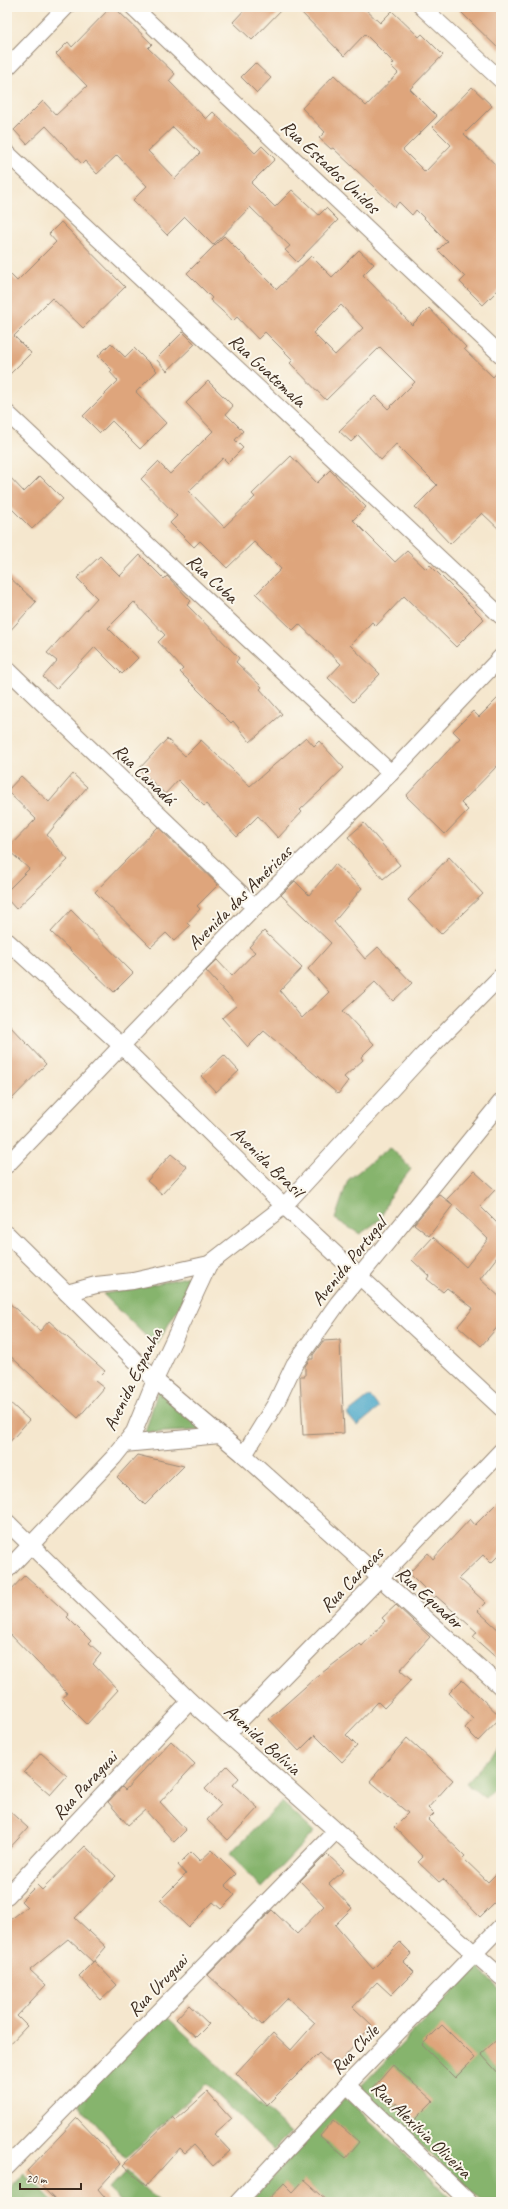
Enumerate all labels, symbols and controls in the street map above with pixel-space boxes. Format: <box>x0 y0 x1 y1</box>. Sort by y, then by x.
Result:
street label: Rua Estados Unidos <box>276 115 387 220</box>
street label: Rua Guatemala <box>224 329 312 414</box>
street label: Rua Cuba <box>182 549 244 610</box>
street label: Rua Canadá <box>108 739 182 812</box>
street label: Avenida das Américas <box>182 839 298 955</box>
street label: Avenida Brasil <box>226 1121 311 1205</box>
street label: Avenida Portugal <box>306 1210 394 1311</box>
street label: Avenida Espanha <box>98 1323 169 1435</box>
street label: Rua Caracas <box>315 1541 390 1617</box>
street label: Rua Equador <box>391 1561 470 1636</box>
street label: Avenida Bolívia <box>219 1699 307 1781</box>
street label: Rua Paraguai <box>47 1745 124 1825</box>
street label: Rua Uruguai <box>122 1948 195 2022</box>
street label: Rua Chile <box>325 2019 385 2080</box>
street label: Rua Alexilvia Oliveira <box>366 2076 478 2185</box>
scale bar <box>20 2165 81 2191</box>
text: 20 m <box>26 2171 48 2187</box>

